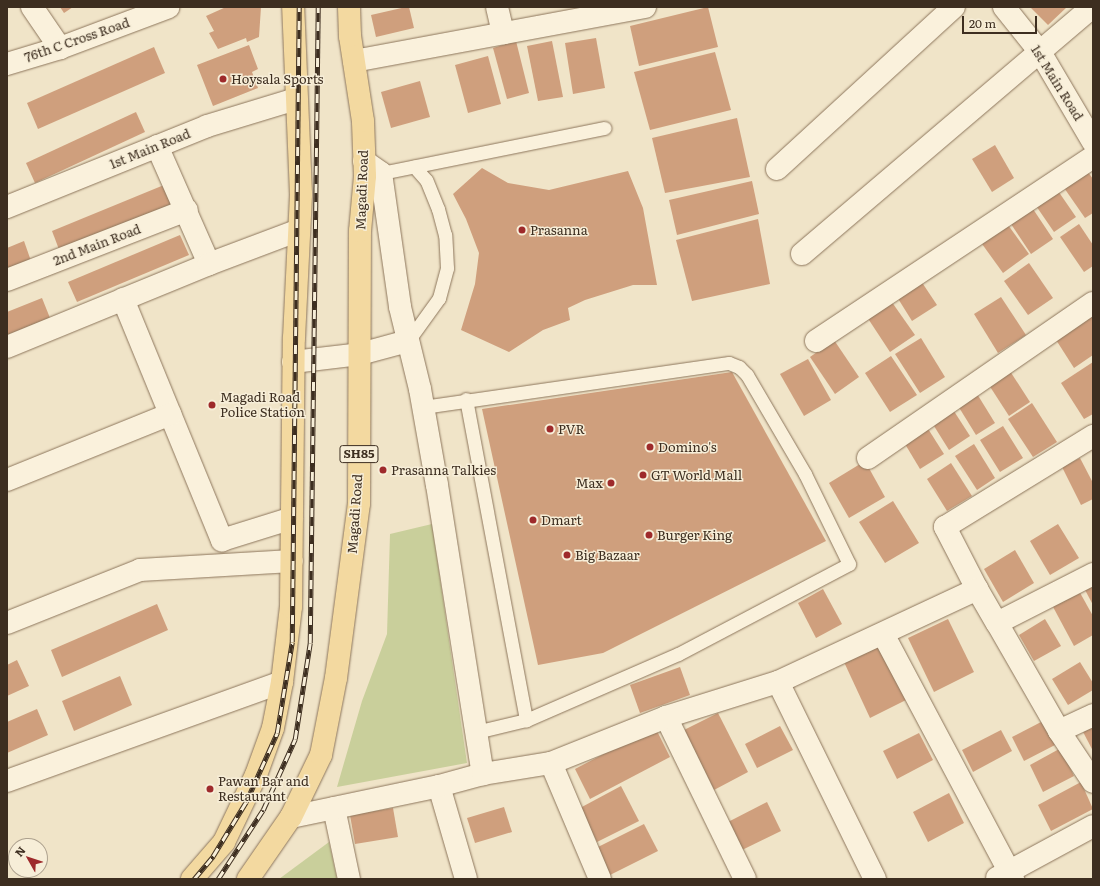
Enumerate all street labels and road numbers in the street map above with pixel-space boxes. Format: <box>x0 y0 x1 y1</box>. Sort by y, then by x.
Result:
street label: 76th C Cross Road <box>22 15 132 65</box>
street label: 1st Main Road <box>1028 43 1086 123</box>
street label: 1st Main Road <box>107 126 193 172</box>
street label: Magadi Road <box>353 150 371 230</box>
street label: 2nd Main Road <box>51 221 143 269</box>
road number: SH85 <box>339 444 379 464</box>
street label: Magadi Road <box>344 473 366 555</box>

